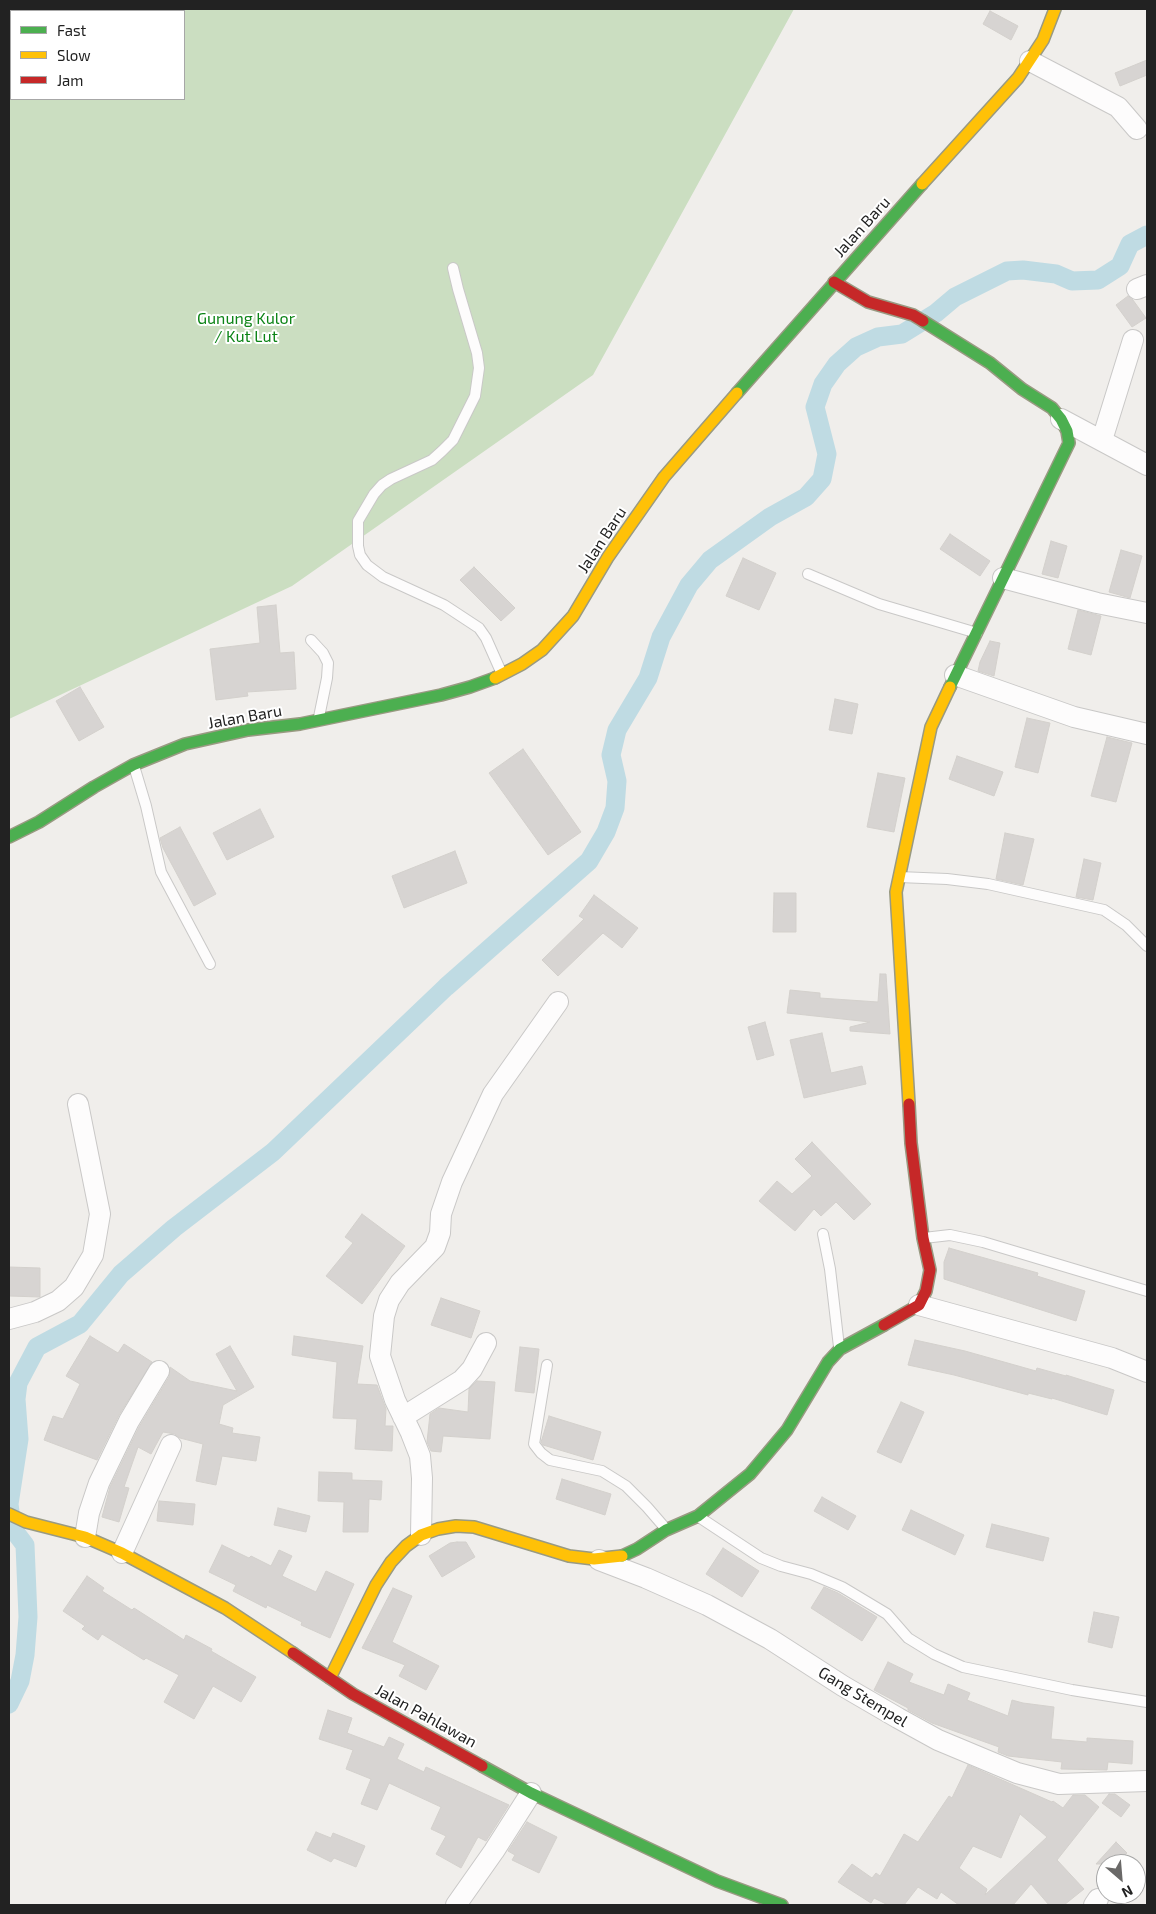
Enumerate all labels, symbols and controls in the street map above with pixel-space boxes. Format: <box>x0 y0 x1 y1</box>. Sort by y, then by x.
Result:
legend <box>10 10 185 100</box>
text: Fast <box>57 21 86 39</box>
text: Slow <box>57 46 91 64</box>
text: Jam <box>57 71 83 89</box>
street label: Jalan Baru <box>830 193 894 261</box>
park label: Gunung Kulor / Kut Lut <box>197 309 295 347</box>
street label: Jalan Baru <box>574 503 630 577</box>
street label: Jalan Baru <box>206 701 284 733</box>
street label: Gang Stempel <box>815 1663 911 1731</box>
street label: Jalan Pahlawan <box>372 1680 480 1752</box>
north arrow <box>1096 1854 1146 1904</box>
text: N <box>1119 1882 1136 1902</box>

